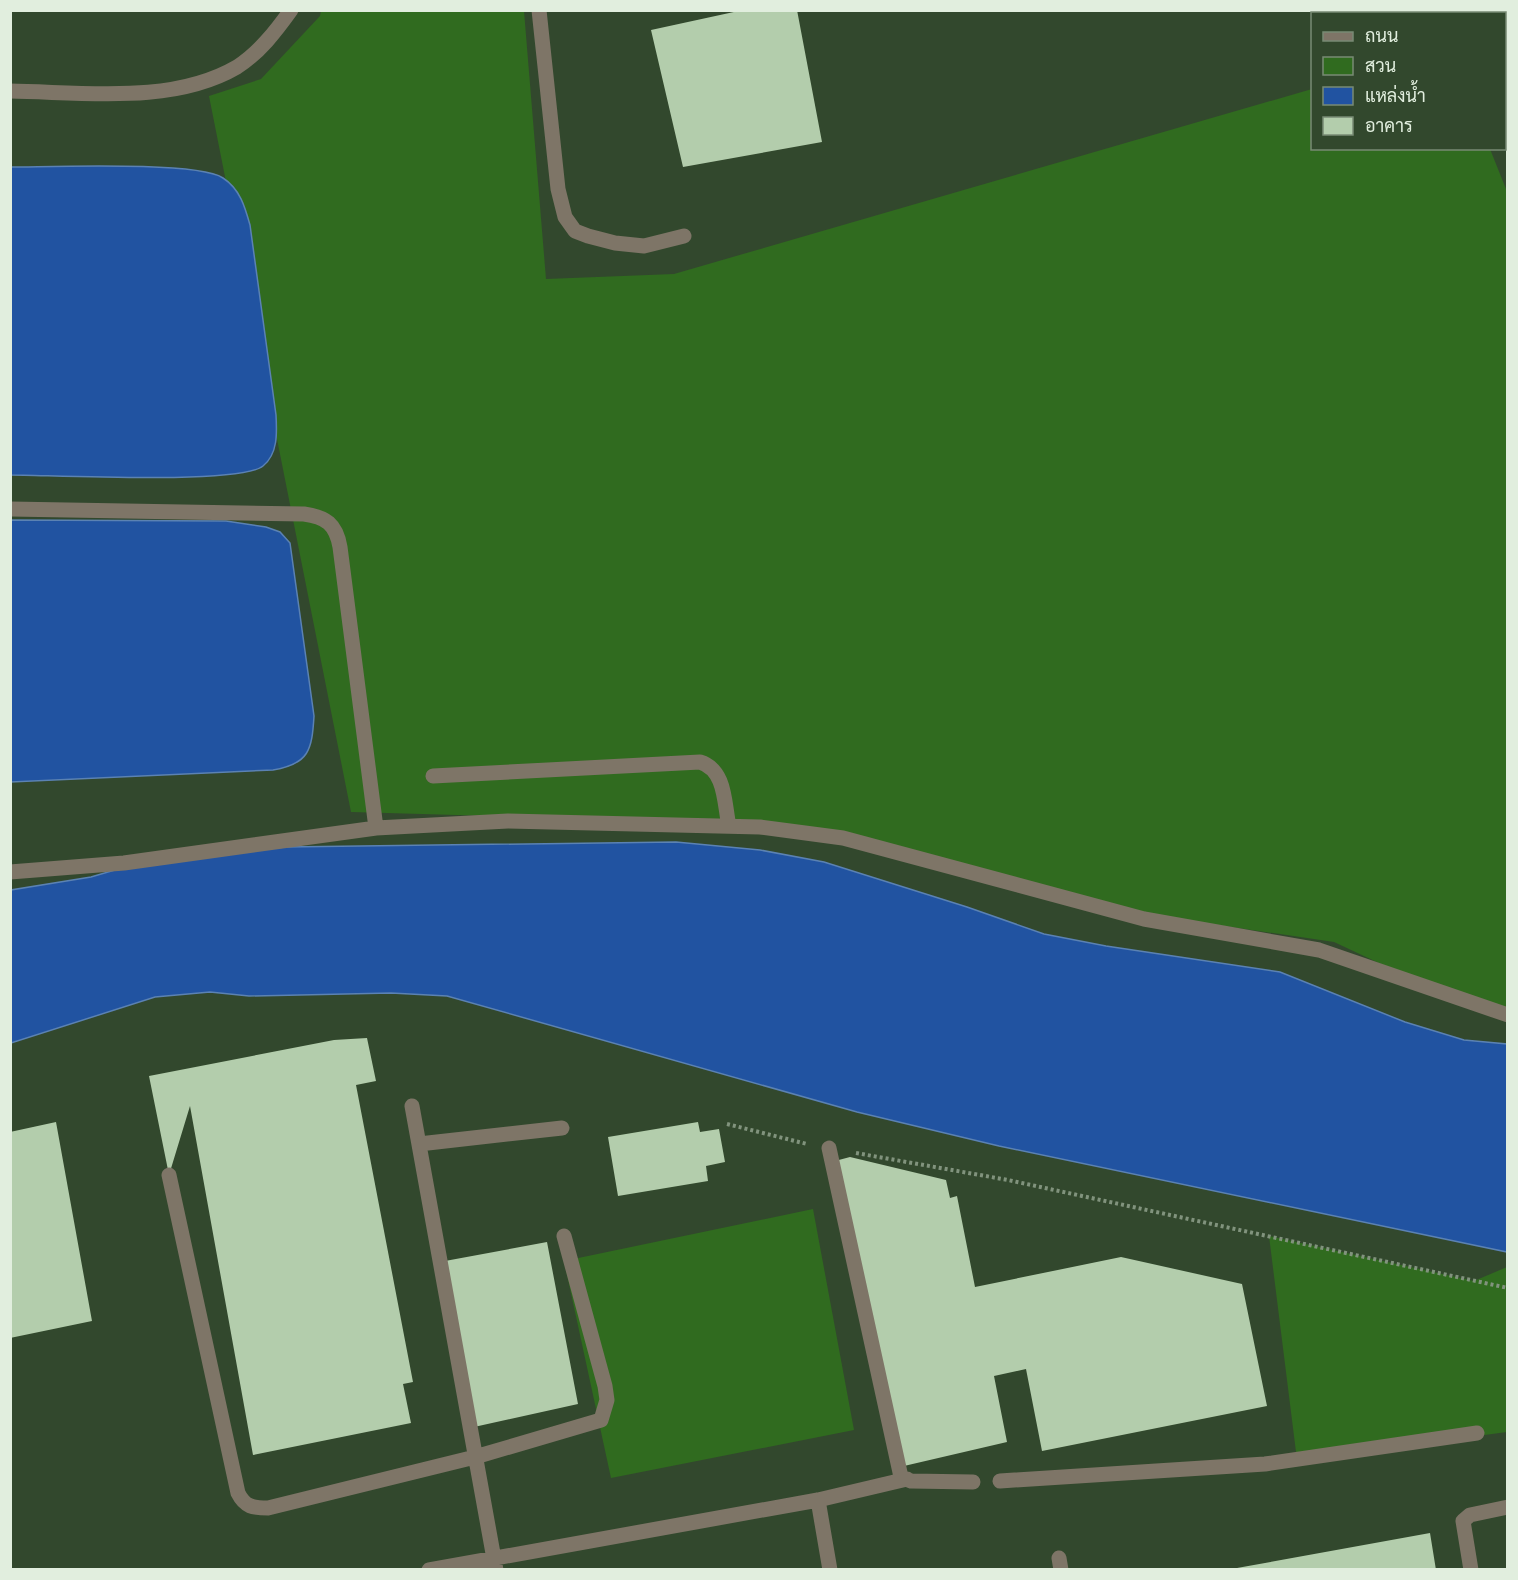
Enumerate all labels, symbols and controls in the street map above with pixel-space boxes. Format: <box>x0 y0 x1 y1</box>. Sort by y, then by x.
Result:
legend <box>1311 12 1506 150</box>
text: ถนน <box>1365 28 1398 46</box>
text: สวน <box>1365 58 1396 76</box>
text: แหล่งน้ำ <box>1365 80 1426 106</box>
text: อาคาร <box>1365 118 1413 136</box>

